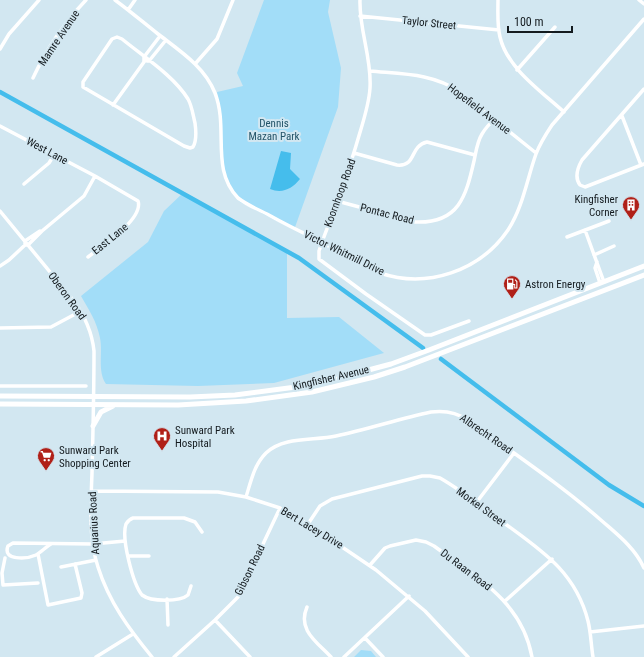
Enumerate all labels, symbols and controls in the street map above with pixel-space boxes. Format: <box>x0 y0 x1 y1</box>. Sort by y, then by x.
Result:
street label: Mamre Avenue <box>36 8 82 68</box>
scale bar <box>508 8 572 34</box>
street label: Taylor Street <box>401 14 457 32</box>
text: 100 m <box>514 15 544 29</box>
street label: Hopefield Avenue <box>445 81 513 137</box>
park label: Dennis Mazan Park <box>248 117 300 143</box>
street label: West Lane <box>24 135 70 167</box>
street label: Koornhoop Road <box>322 157 358 229</box>
place label: Kingfisher Corner <box>574 193 619 219</box>
building icon: Kingfisher Corner <box>621 195 641 220</box>
street label: Pontac Road <box>359 201 415 227</box>
street label: East Lane <box>89 221 131 257</box>
street label: Victor Whitmill Drive <box>302 228 386 278</box>
street label: Oberon Road <box>45 270 89 322</box>
fuel station icon: Astron Energy <box>502 274 522 299</box>
place label: Astron Energy <box>525 278 586 291</box>
street label: Kingfisher Avenue <box>292 363 370 393</box>
street label: Albrecht Road <box>457 411 515 457</box>
place label: Sunward Park Hospital <box>175 424 235 450</box>
hospital icon: Sunward Park Hospital <box>152 426 172 451</box>
place label: Sunward Park Shopping Center <box>59 444 131 470</box>
supermarket icon: Sunward Park Shopping Center <box>36 446 56 471</box>
street label: Morkel Street <box>454 485 508 529</box>
street label: Aquarius Road <box>86 491 102 555</box>
street label: Bert Lacey Drive <box>279 504 345 552</box>
street label: Gibson Road <box>232 542 268 598</box>
street label: Du Raan Road <box>438 547 494 593</box>

